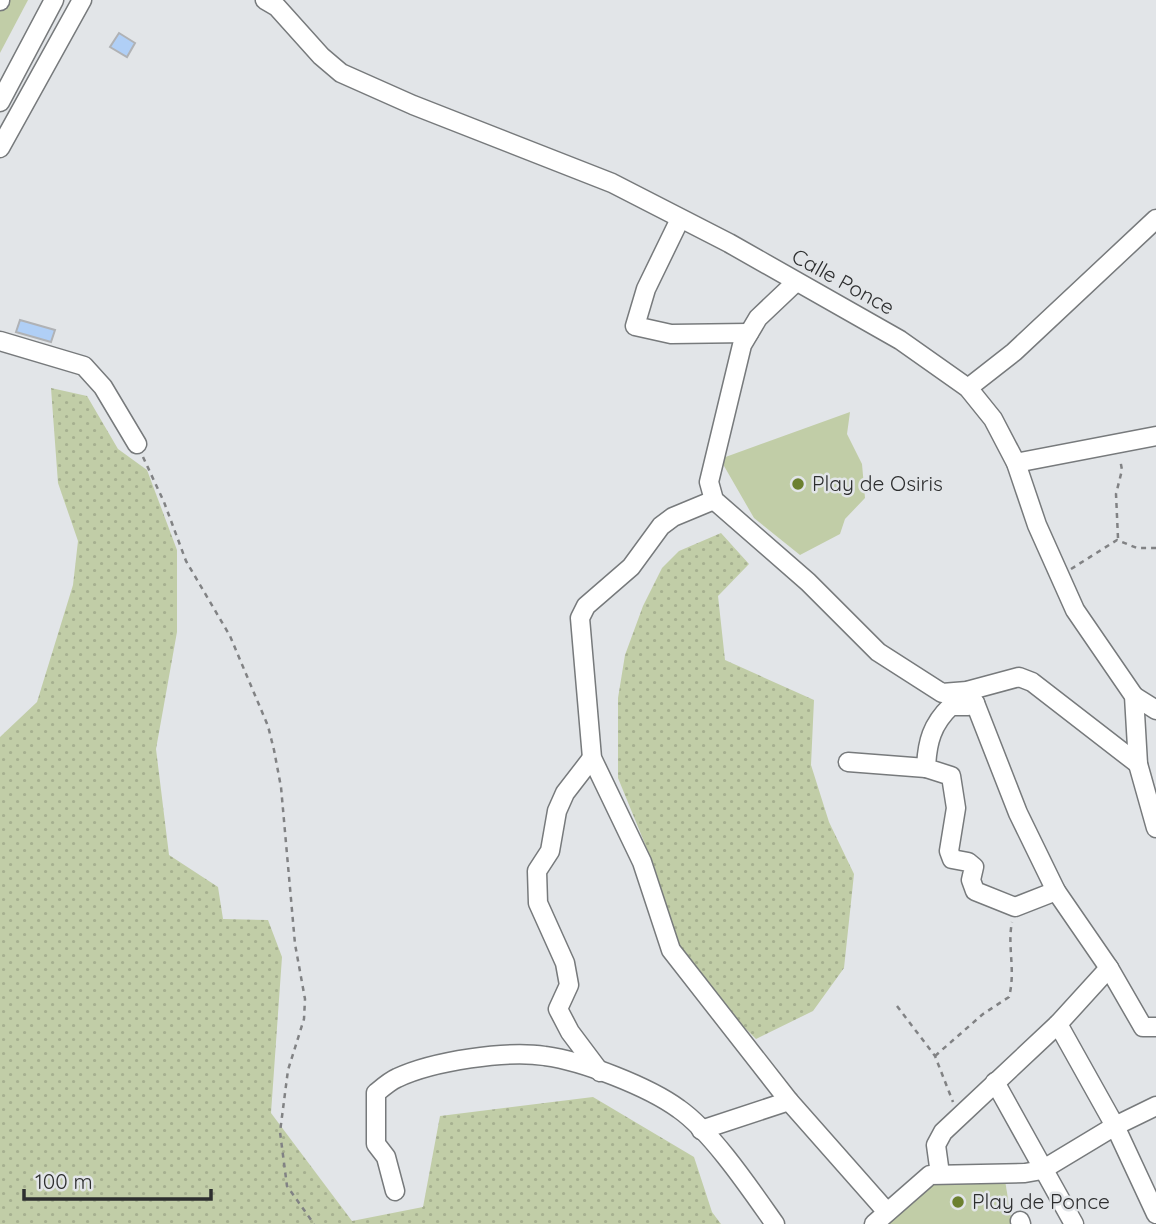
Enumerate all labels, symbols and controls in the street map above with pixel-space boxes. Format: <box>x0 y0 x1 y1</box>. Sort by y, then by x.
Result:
street label: Calle Ponce <box>788 242 899 320</box>
place label: Play de Osiris <box>812 470 943 496</box>
marker: Play de Osiris <box>790 476 806 492</box>
scale bar <box>24 1158 212 1202</box>
text: 100 m <box>35 1168 93 1194</box>
place label: Play de Ponce <box>972 1188 1110 1214</box>
marker: Play de Ponce <box>950 1194 966 1210</box>

